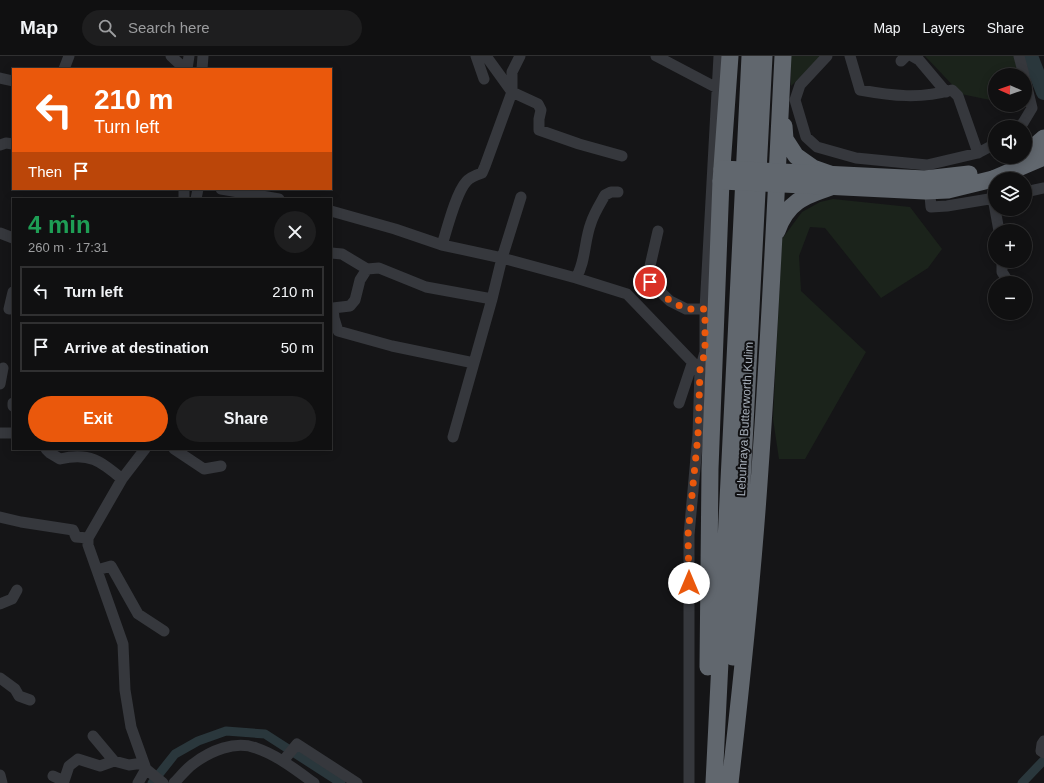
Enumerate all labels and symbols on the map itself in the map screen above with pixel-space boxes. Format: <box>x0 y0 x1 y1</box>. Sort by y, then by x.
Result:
north arrow <box>988 68 1032 112</box>
pin <box>633 265 667 299</box>
street label: Lebuhraya Butterworth Kulim <box>734 341 756 497</box>
position arrow <box>668 562 710 604</box>

